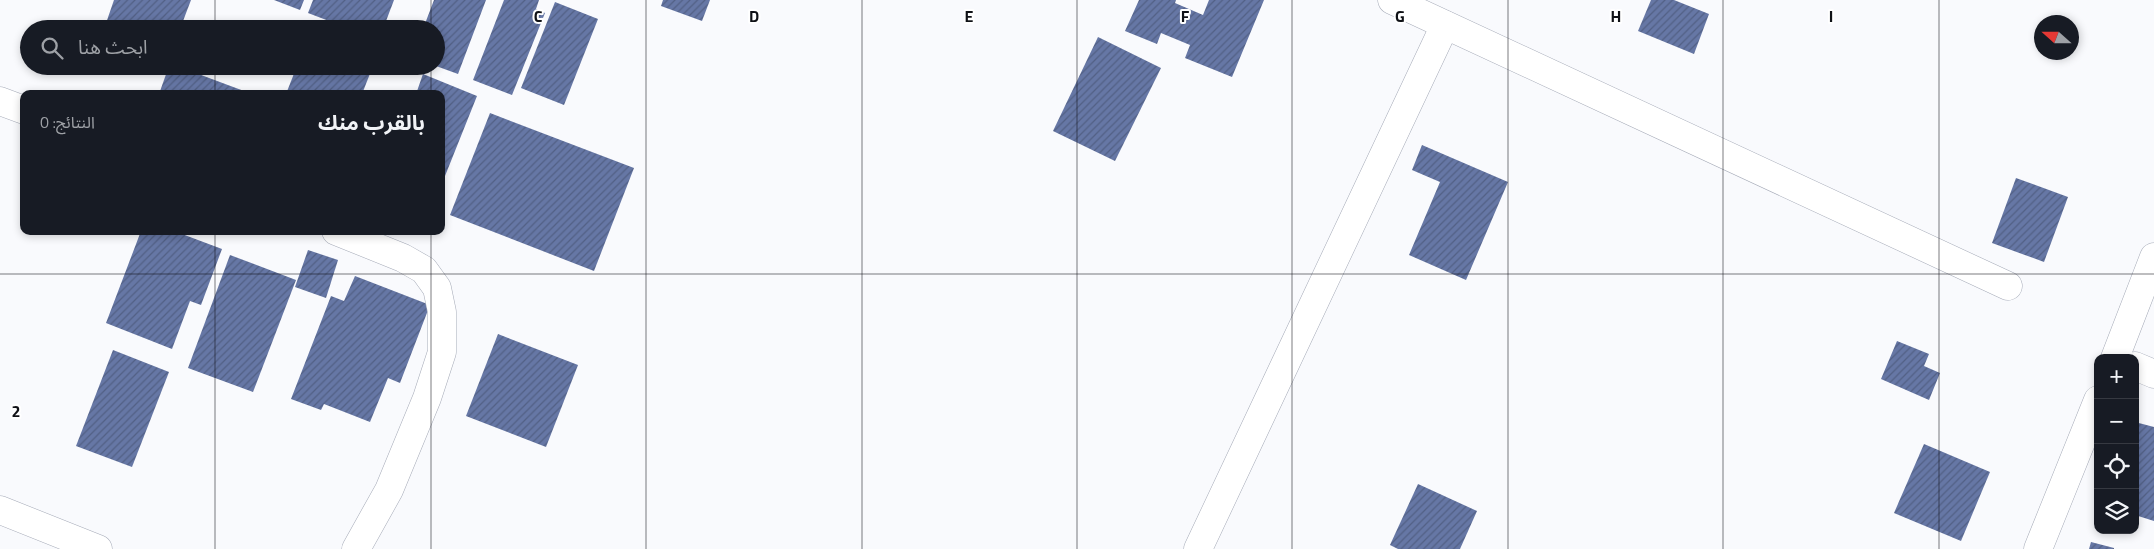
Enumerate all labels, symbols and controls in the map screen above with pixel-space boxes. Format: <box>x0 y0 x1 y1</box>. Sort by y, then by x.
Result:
text: C <box>534 4 543 28</box>
text: D <box>749 4 759 28</box>
text: E <box>965 4 974 28</box>
text: F <box>1181 4 1190 28</box>
text: G <box>1395 4 1405 28</box>
text: H <box>1611 4 1621 28</box>
text: I <box>1829 4 1833 28</box>
north arrow <box>2034 15 2079 60</box>
search box <box>20 20 445 75</box>
text: ابحث هنا <box>78 32 148 61</box>
icon: search <box>38 34 66 62</box>
text: بالقرب منك <box>318 106 425 138</box>
text: النتائج: 0 <box>40 110 95 134</box>
map controls <box>2094 354 2139 534</box>
button: + <box>2094 354 2139 399</box>
text: 2 <box>12 399 20 423</box>
button: − <box>2094 399 2139 444</box>
button: locate <box>2094 444 2139 489</box>
button: layers <box>2094 489 2139 534</box>

